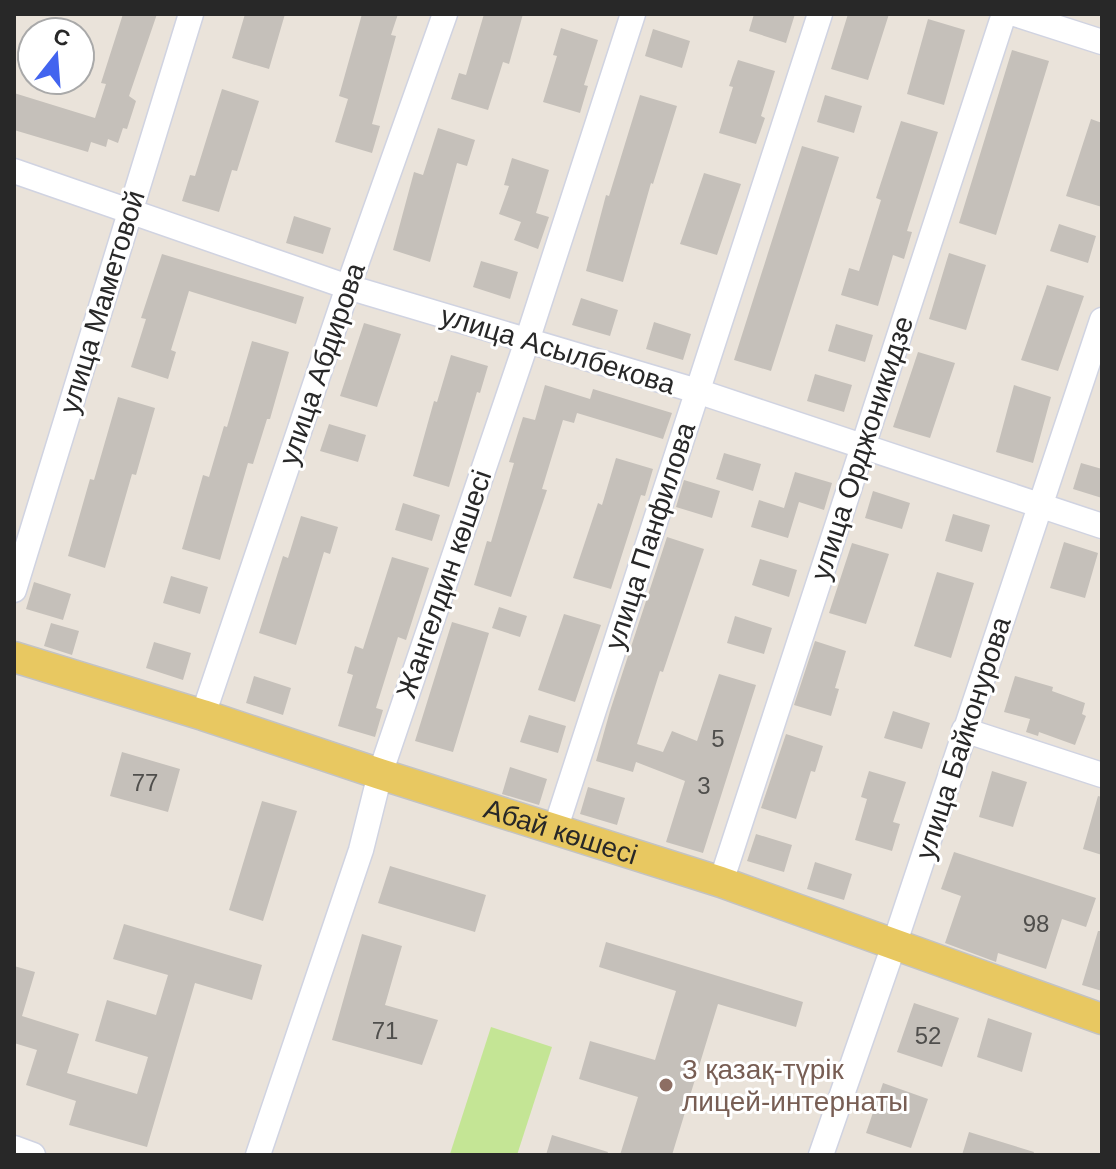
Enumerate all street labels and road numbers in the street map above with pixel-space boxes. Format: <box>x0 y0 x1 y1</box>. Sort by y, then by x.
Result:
street label: улица Маметовой <box>53 187 151 417</box>
street label: улица Абдирова <box>273 259 371 469</box>
street label: улица Асылбекова <box>437 300 679 401</box>
street label: улица Орджоникидзе <box>805 312 919 584</box>
street label: улица Панфилова <box>599 418 701 653</box>
street label: Жангелдин көшесі <box>390 466 498 702</box>
street label: улица Байконурова <box>909 613 1017 863</box>
street label: Абай көшесі <box>480 792 641 870</box>

